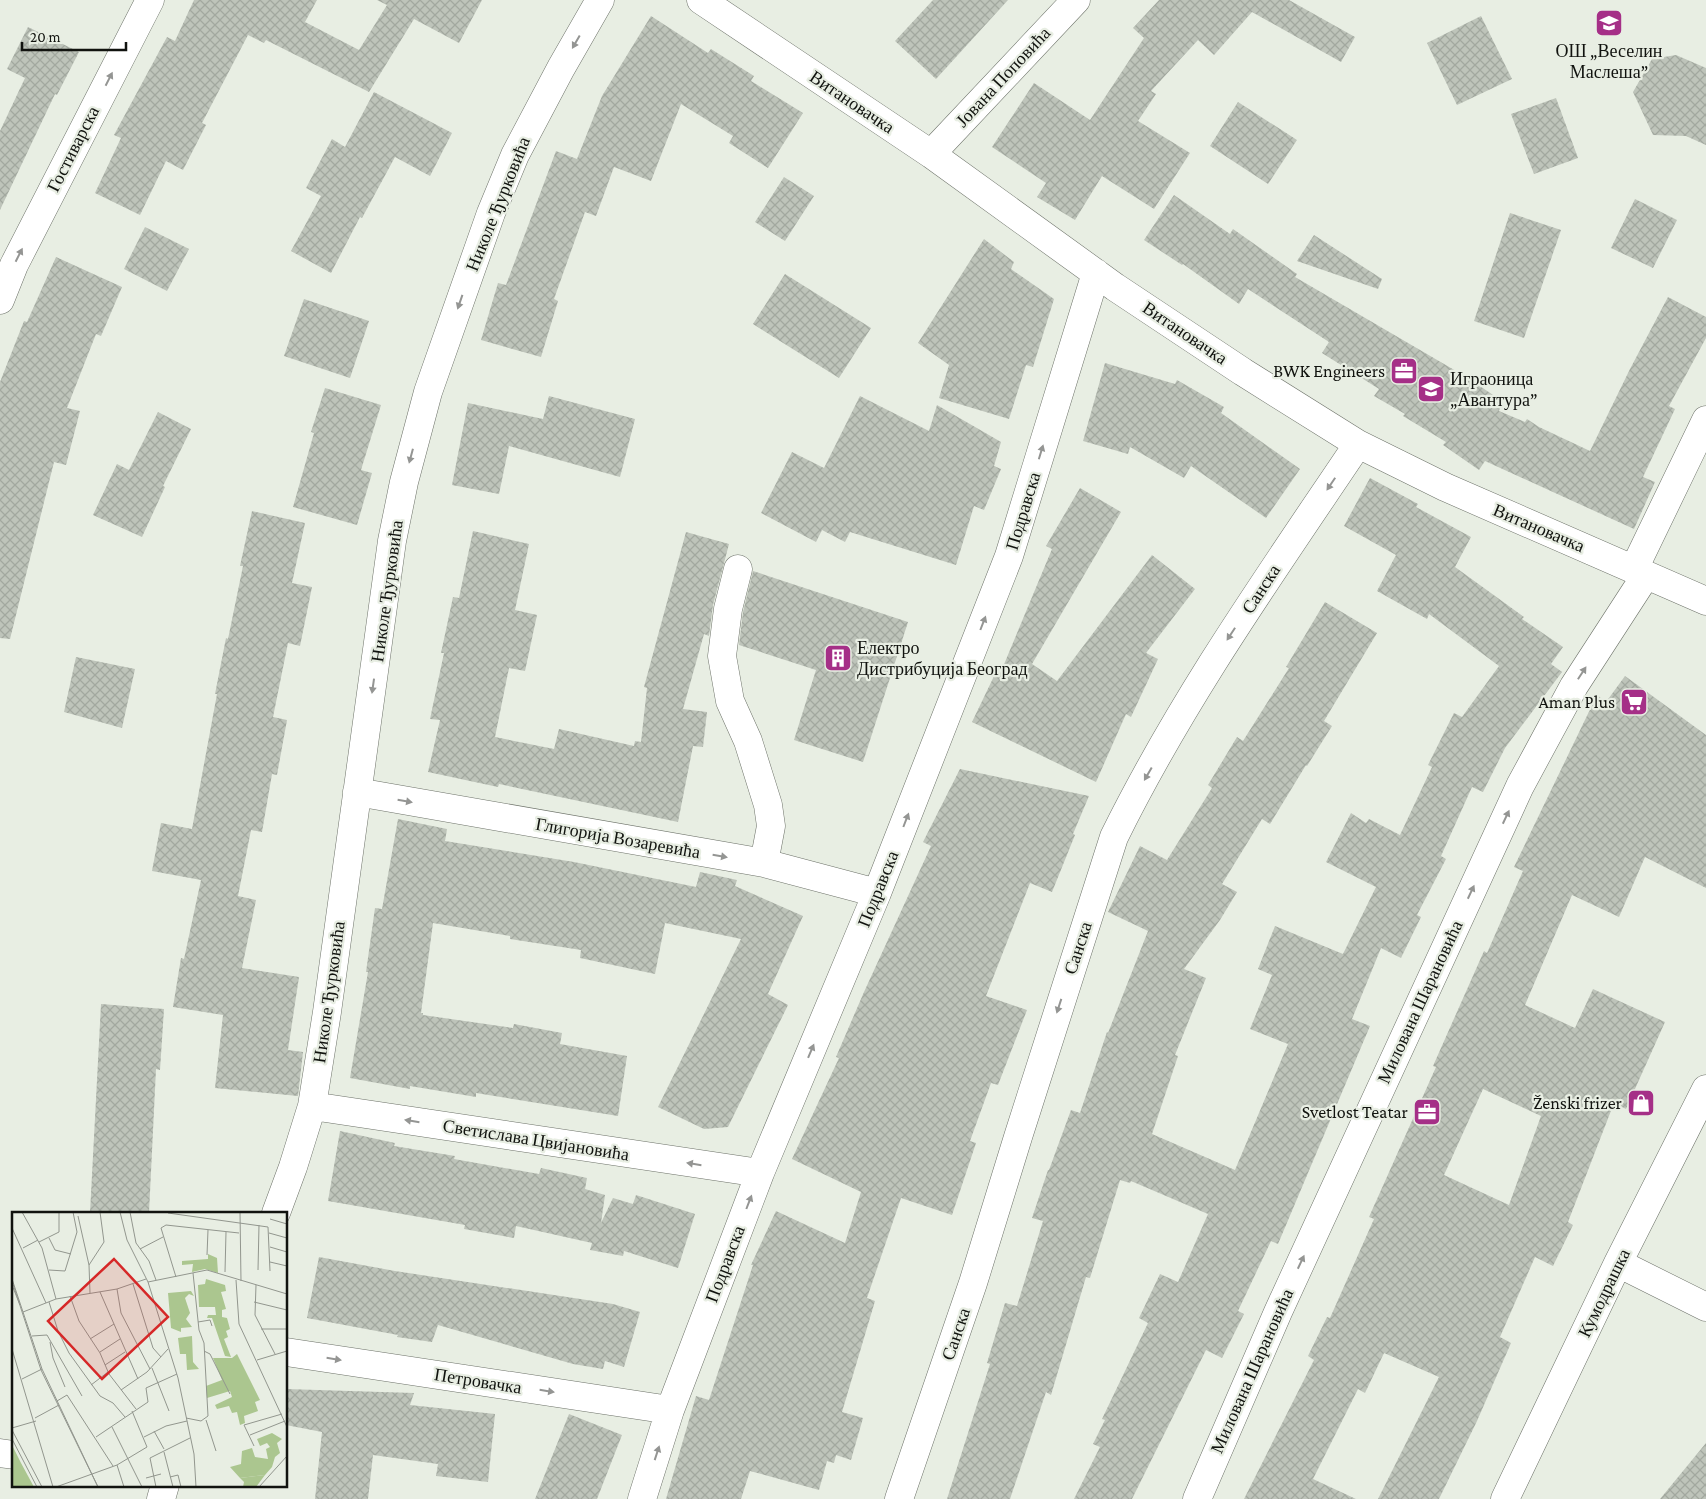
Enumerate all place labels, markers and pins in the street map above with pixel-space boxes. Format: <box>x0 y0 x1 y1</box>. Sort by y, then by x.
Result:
school or university icon: ОШ „Веселин Маслеша” <box>1594 8 1624 38</box>
place label: ОШ „Веселин Маслеша” <box>1556 41 1663 82</box>
office icon: BWK Engineers <box>1389 356 1419 386</box>
place label: BWK Engineers <box>1273 361 1385 381</box>
place label: Играоница „Авантура” <box>1450 369 1537 410</box>
school or university icon: Играоница „Авантура” <box>1416 374 1446 404</box>
place label: Електро Дистрибуција Београд <box>857 638 1028 679</box>
building icon: Електро Дистрибуција Београд <box>823 643 853 673</box>
supermarket icon: Aman Plus <box>1619 687 1649 717</box>
place label: Aman Plus <box>1539 692 1615 712</box>
shop icon: Ženski frizer <box>1626 1088 1656 1118</box>
place label: Ženski frizer <box>1533 1093 1623 1113</box>
office icon: Svetlost Teatar <box>1412 1097 1442 1127</box>
place label: Svetlost Teatar <box>1302 1102 1409 1122</box>

